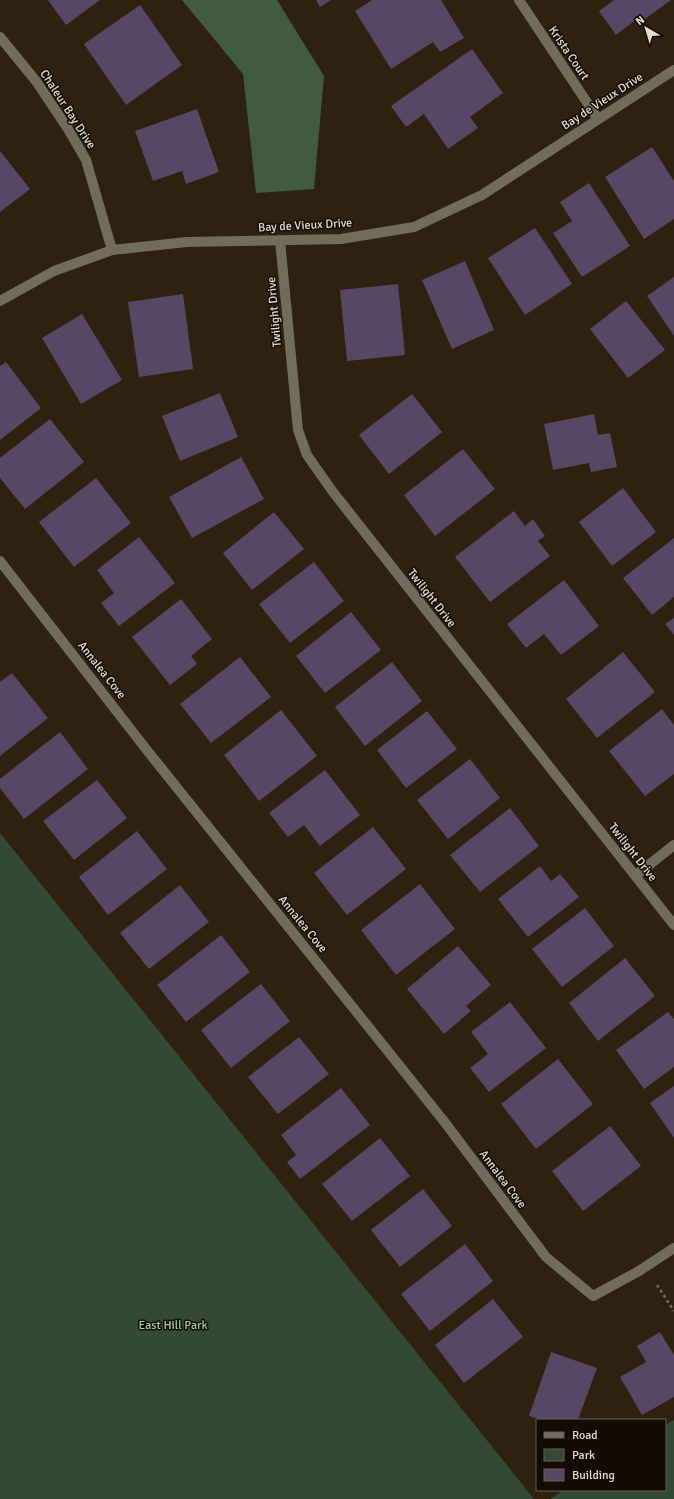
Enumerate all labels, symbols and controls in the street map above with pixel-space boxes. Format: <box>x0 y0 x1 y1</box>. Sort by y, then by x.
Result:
north arrow <box>626 8 666 48</box>
text: N <box>633 13 647 28</box>
street label: Krista Court <box>545 23 592 83</box>
street label: Chaleur Bay Drive <box>36 67 99 152</box>
street label: Bay de Vieux Drive <box>559 69 646 133</box>
street label: Bay de Vieux Drive <box>258 216 352 235</box>
street label: Twilight Drive <box>264 276 285 348</box>
street label: Twilight Drive <box>404 566 459 631</box>
street label: Annalea Cove <box>74 638 129 702</box>
street label: Twilight Drive <box>605 820 660 885</box>
street label: Annalea Cove <box>275 893 330 956</box>
street label: Annalea Cove <box>476 1147 529 1211</box>
park label: East Hill Park <box>139 1318 207 1333</box>
legend <box>536 1419 666 1491</box>
text: Road <box>572 1428 598 1443</box>
text: Park <box>572 1448 595 1463</box>
text: Building <box>572 1468 615 1483</box>

